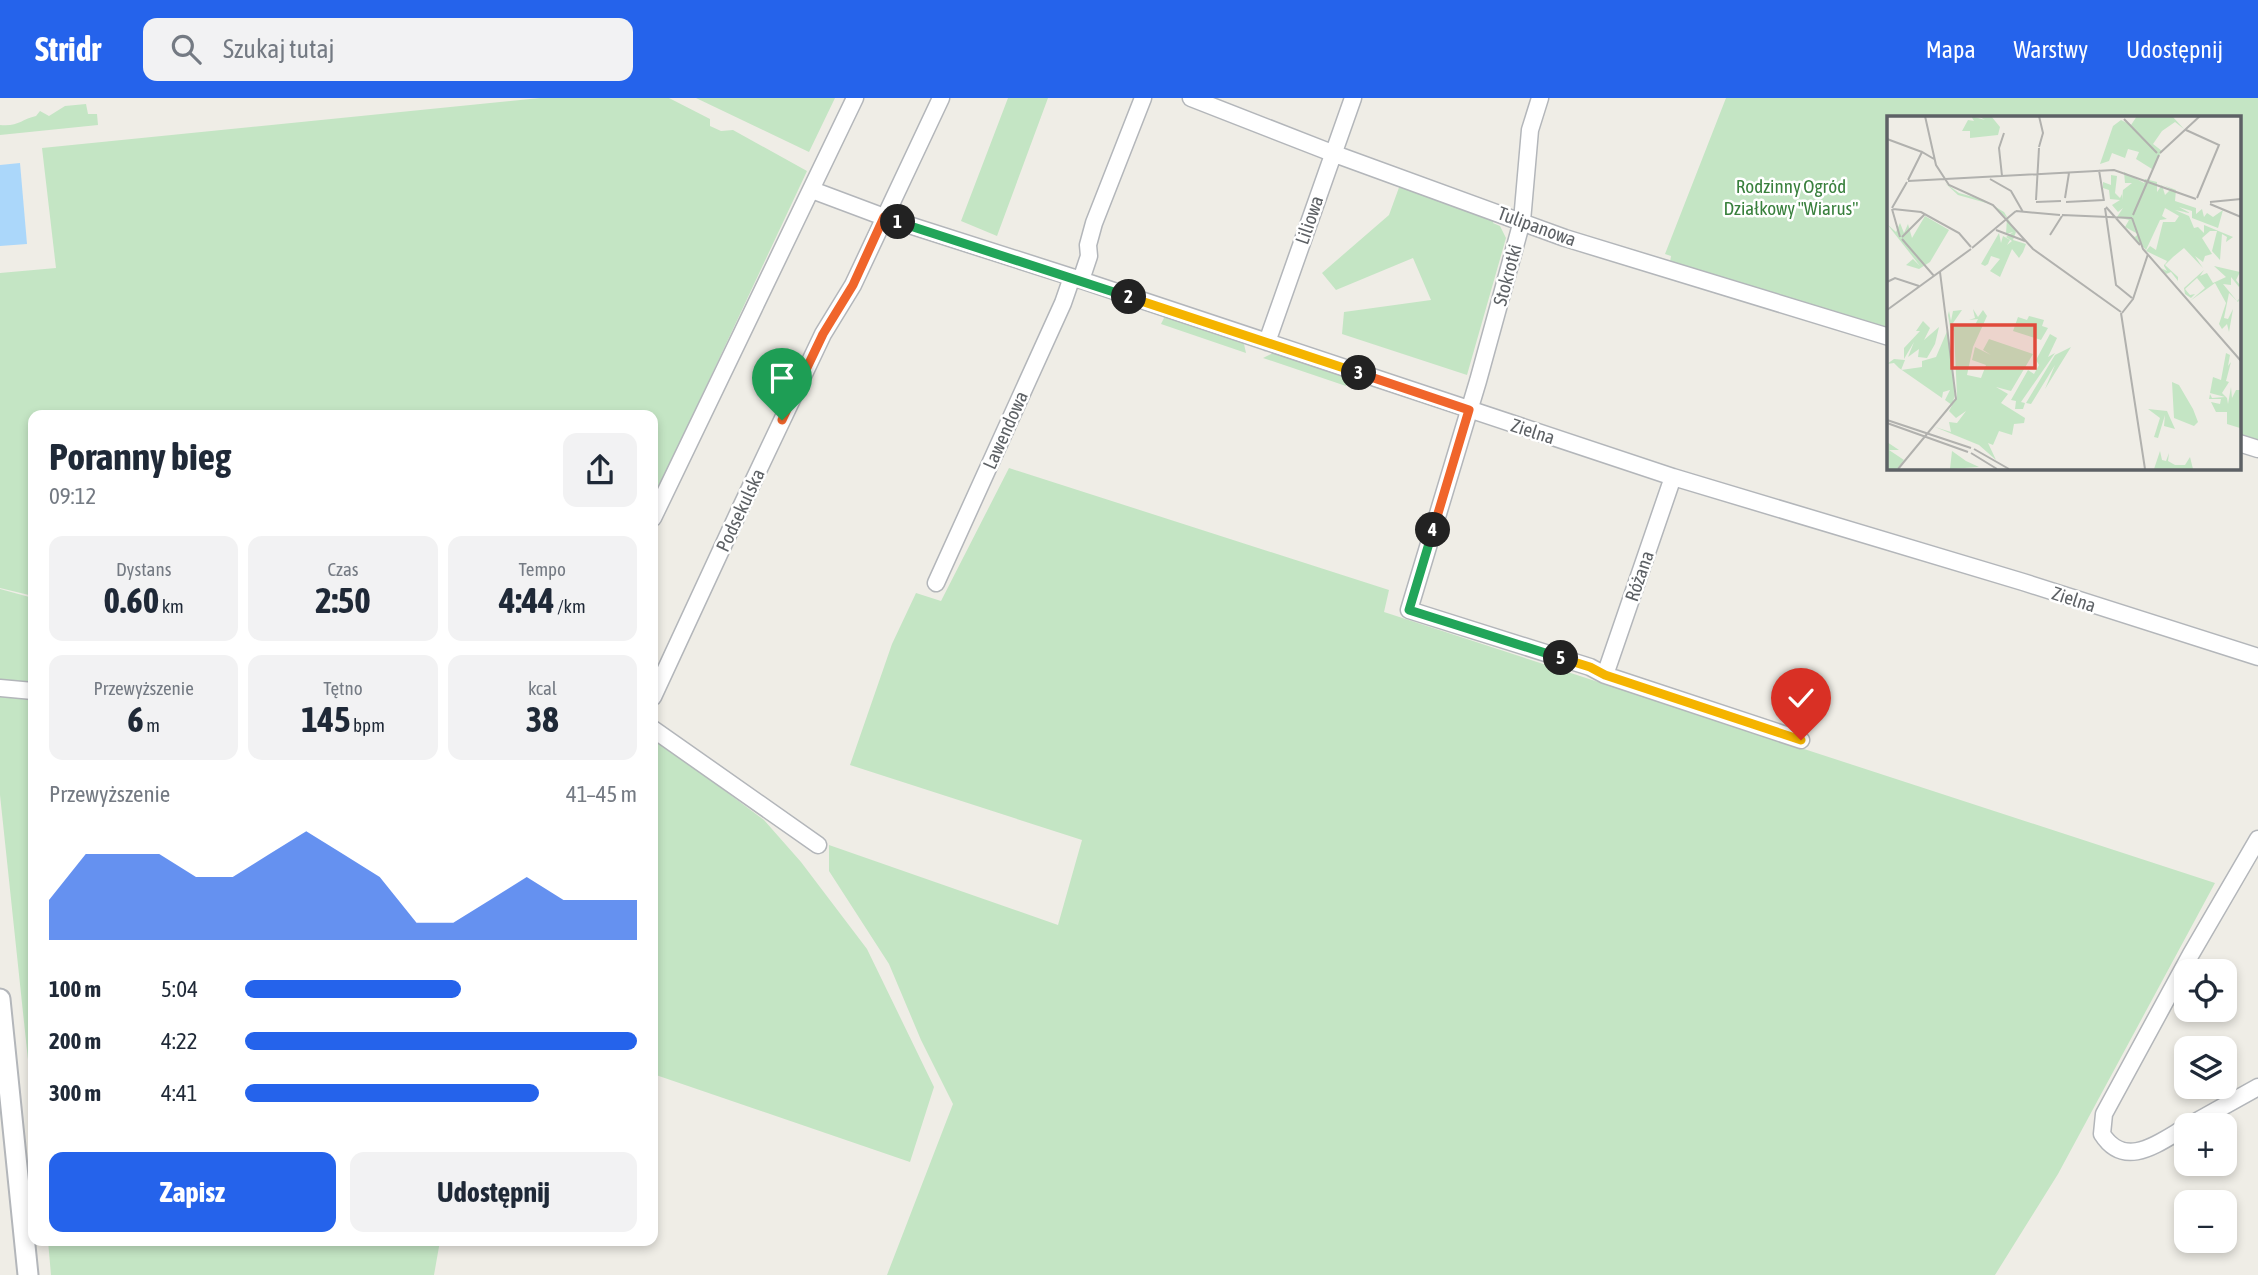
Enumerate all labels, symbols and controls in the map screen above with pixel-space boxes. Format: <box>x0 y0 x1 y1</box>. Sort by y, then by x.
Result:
search box <box>143 18 633 81</box>
text: Stridr <box>35 30 101 68</box>
icon: search <box>167 30 205 68</box>
text: Szukaj tutaj <box>223 34 335 64</box>
text: Mapa <box>1926 36 1976 63</box>
text: Warstwy <box>2014 36 2088 63</box>
text: Udostępnij <box>2126 36 2223 63</box>
inset map <box>1887 116 2240 469</box>
park label: Rodzinny Ogród Działkowy "Wiarus" <box>1723 175 1859 219</box>
street label: Liliowa <box>1290 193 1328 247</box>
street label: Tulipanowa <box>1495 202 1579 250</box>
pin: 1 <box>880 204 916 240</box>
text: 1 <box>893 210 902 232</box>
street label: Stokrotki <box>1488 242 1526 308</box>
pin: 2 <box>1112 280 1146 314</box>
text: 2 <box>1124 285 1133 307</box>
pin <box>752 348 812 420</box>
pin: 3 <box>1342 356 1376 390</box>
icon: arrive <box>763 359 801 397</box>
text: 3 <box>1354 361 1363 383</box>
street label: Lawendowa <box>978 388 1032 472</box>
street label: Zielna <box>1508 414 1558 448</box>
button: share <box>563 433 637 507</box>
text: Poranny bieg <box>49 435 231 478</box>
street label: Podsekulska <box>711 465 769 555</box>
text: 09:12 <box>49 483 96 509</box>
pin: 4 <box>1416 512 1450 548</box>
text: 4 <box>1428 518 1437 540</box>
street label: Różana <box>1620 548 1658 604</box>
text: Dystans <box>116 558 171 580</box>
text: Czas <box>328 558 358 580</box>
text: Tempo <box>519 558 566 580</box>
text: 0.60 <box>104 580 159 620</box>
text: 2:50 <box>315 580 371 620</box>
text: 4:44 <box>499 580 555 620</box>
street label: Zielna <box>2049 582 2099 616</box>
text: km <box>159 595 184 617</box>
text: /km <box>555 595 586 617</box>
pin: 5 <box>1544 640 1578 676</box>
text: 5 <box>1556 646 1565 668</box>
pin <box>1771 668 1831 740</box>
text: Przewyższenie <box>94 677 194 699</box>
text: Tętno <box>323 677 363 699</box>
text: kcal <box>528 677 557 699</box>
icon: check <box>1782 679 1820 717</box>
text: 6 <box>127 699 144 739</box>
text: 145 <box>301 699 351 739</box>
text: 38 <box>526 699 559 739</box>
text: m <box>144 714 160 736</box>
text: bpm <box>351 714 385 736</box>
text: Przewyższenie <box>49 781 170 807</box>
text: 41–45 m <box>566 781 637 807</box>
map controls <box>2174 959 2237 1253</box>
button: locate <box>2174 959 2237 1022</box>
text: 100 m <box>49 976 101 1002</box>
text: 5:04 <box>161 976 198 1002</box>
text: 200 m <box>49 1028 101 1054</box>
text: 4:22 <box>161 1028 198 1054</box>
button: layers <box>2174 1036 2237 1099</box>
text: 300 m <box>49 1080 101 1106</box>
text: 4:41 <box>161 1080 198 1106</box>
button: + <box>2174 1113 2237 1176</box>
button: Zapisz <box>49 1152 336 1232</box>
button: Udostępnij <box>350 1152 637 1232</box>
button: − <box>2174 1190 2237 1253</box>

